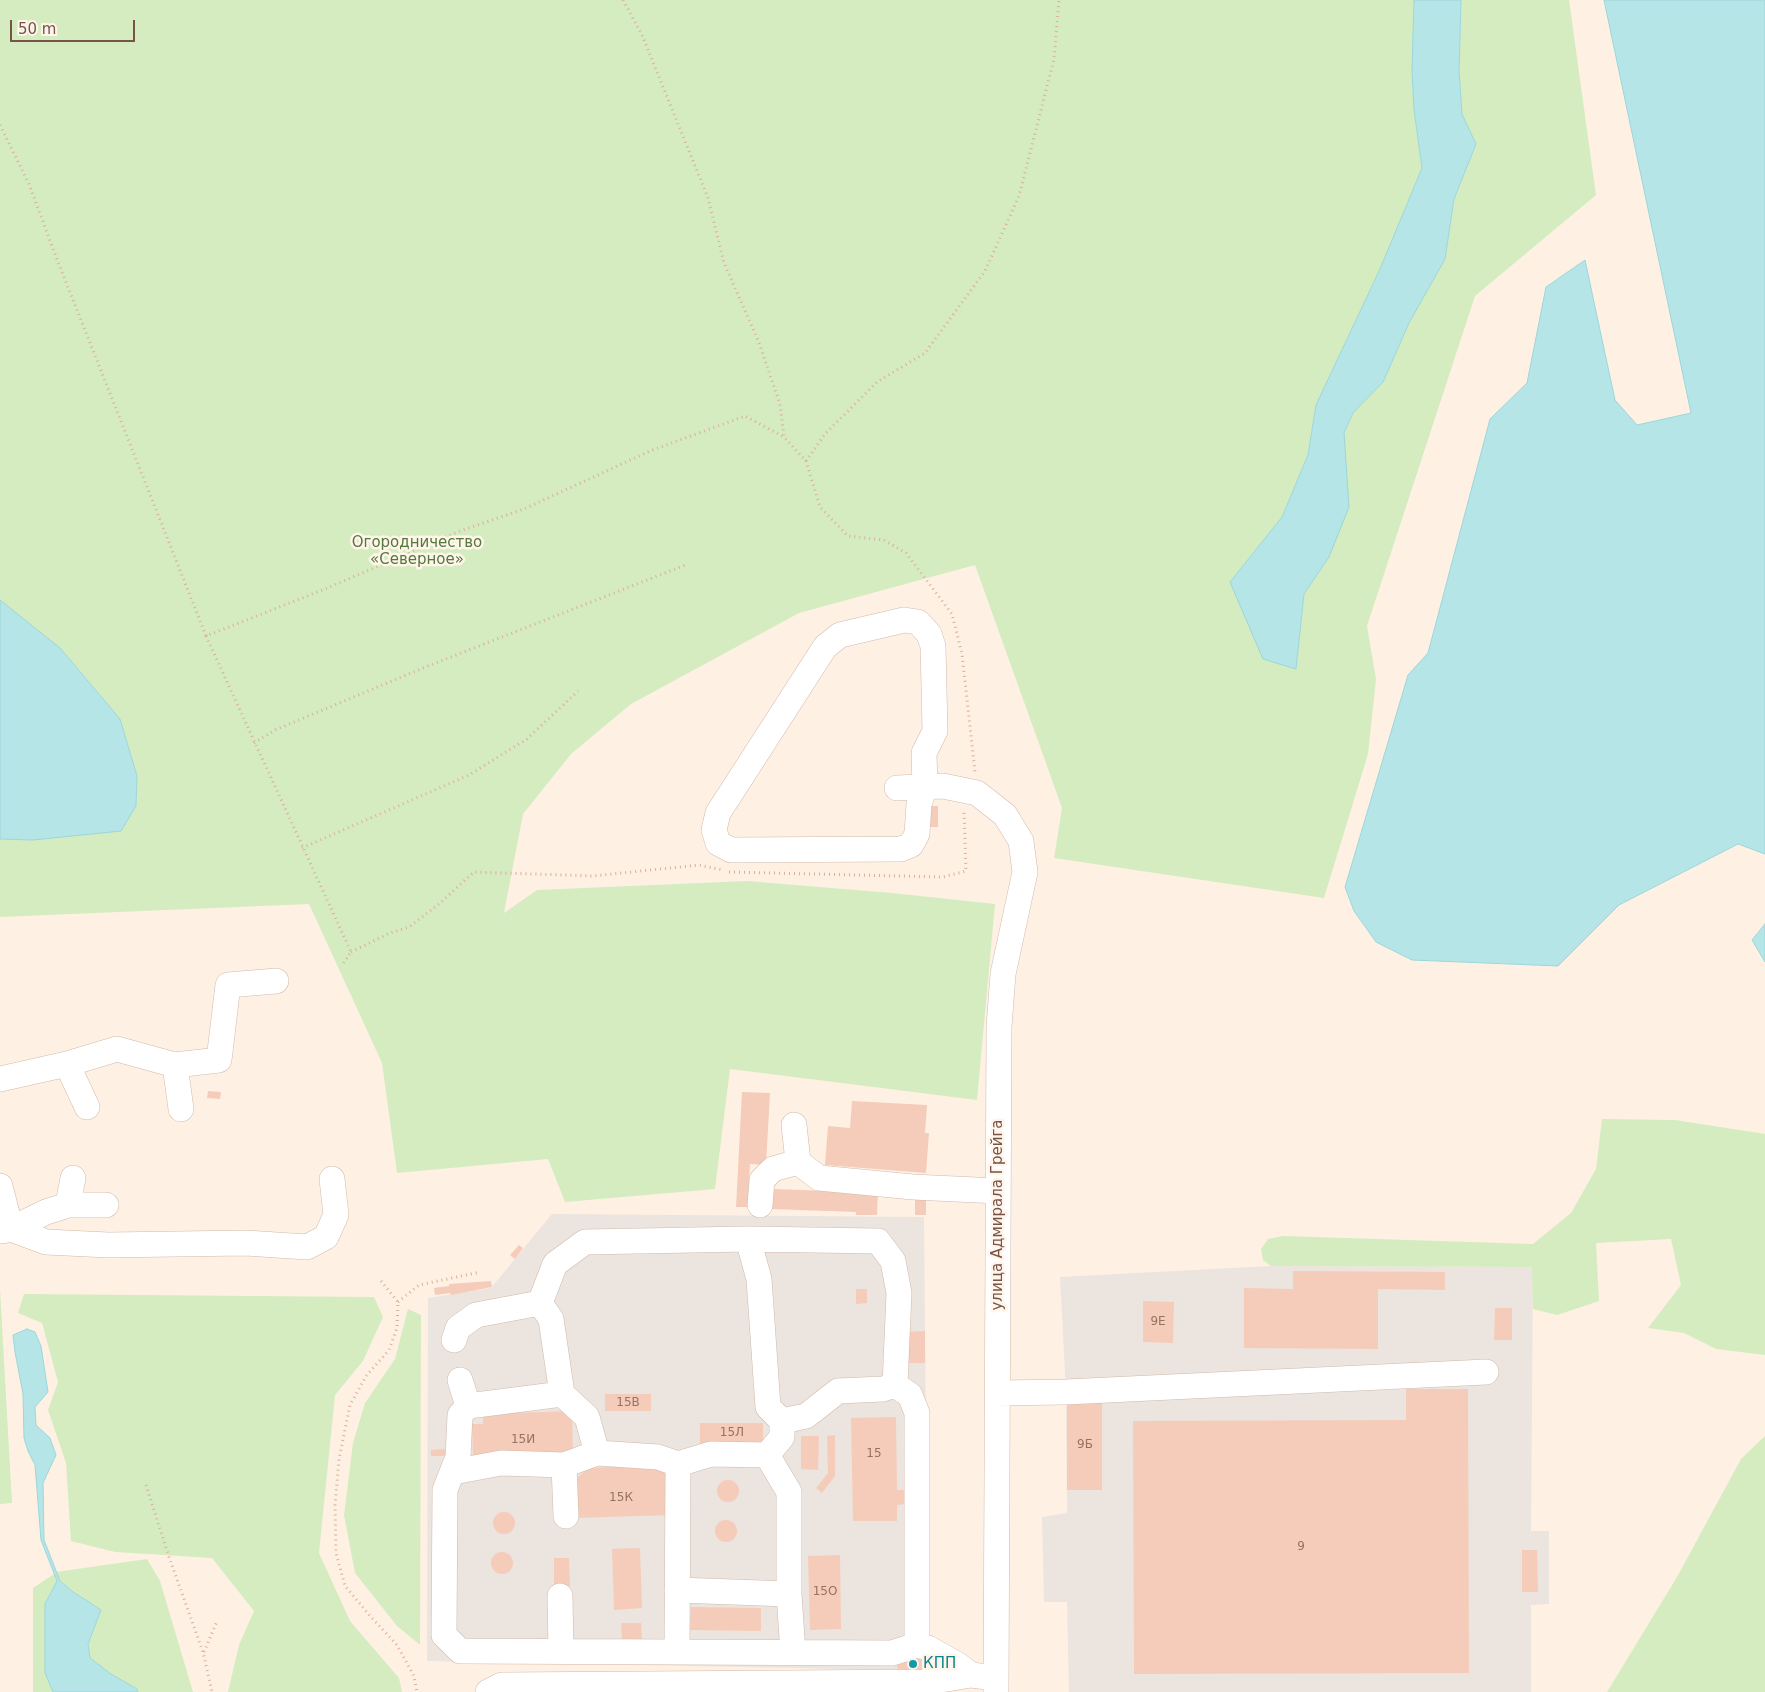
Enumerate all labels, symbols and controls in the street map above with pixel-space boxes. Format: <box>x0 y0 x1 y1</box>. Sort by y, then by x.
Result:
scale bar <box>12 10 138 42</box>
text: 50 m <box>18 20 56 38</box>
park label: Огородничество «Северное» <box>352 534 482 569</box>
street label: улица Адмирала Грейга <box>989 1119 1007 1311</box>
house number: 9Е <box>1150 1315 1166 1329</box>
house number: 15В <box>616 1396 640 1410</box>
house number: 15Л <box>720 1426 744 1440</box>
house number: 15И <box>511 1433 535 1447</box>
house number: 9Б <box>1077 1438 1093 1452</box>
house number: 15 <box>866 1447 882 1461</box>
house number: 15К <box>609 1491 633 1505</box>
house number: 9 <box>1297 1540 1305 1554</box>
house number: 15О <box>813 1585 837 1599</box>
place label: КПП <box>923 1655 956 1673</box>
marker: КПП <box>907 1658 919 1670</box>

